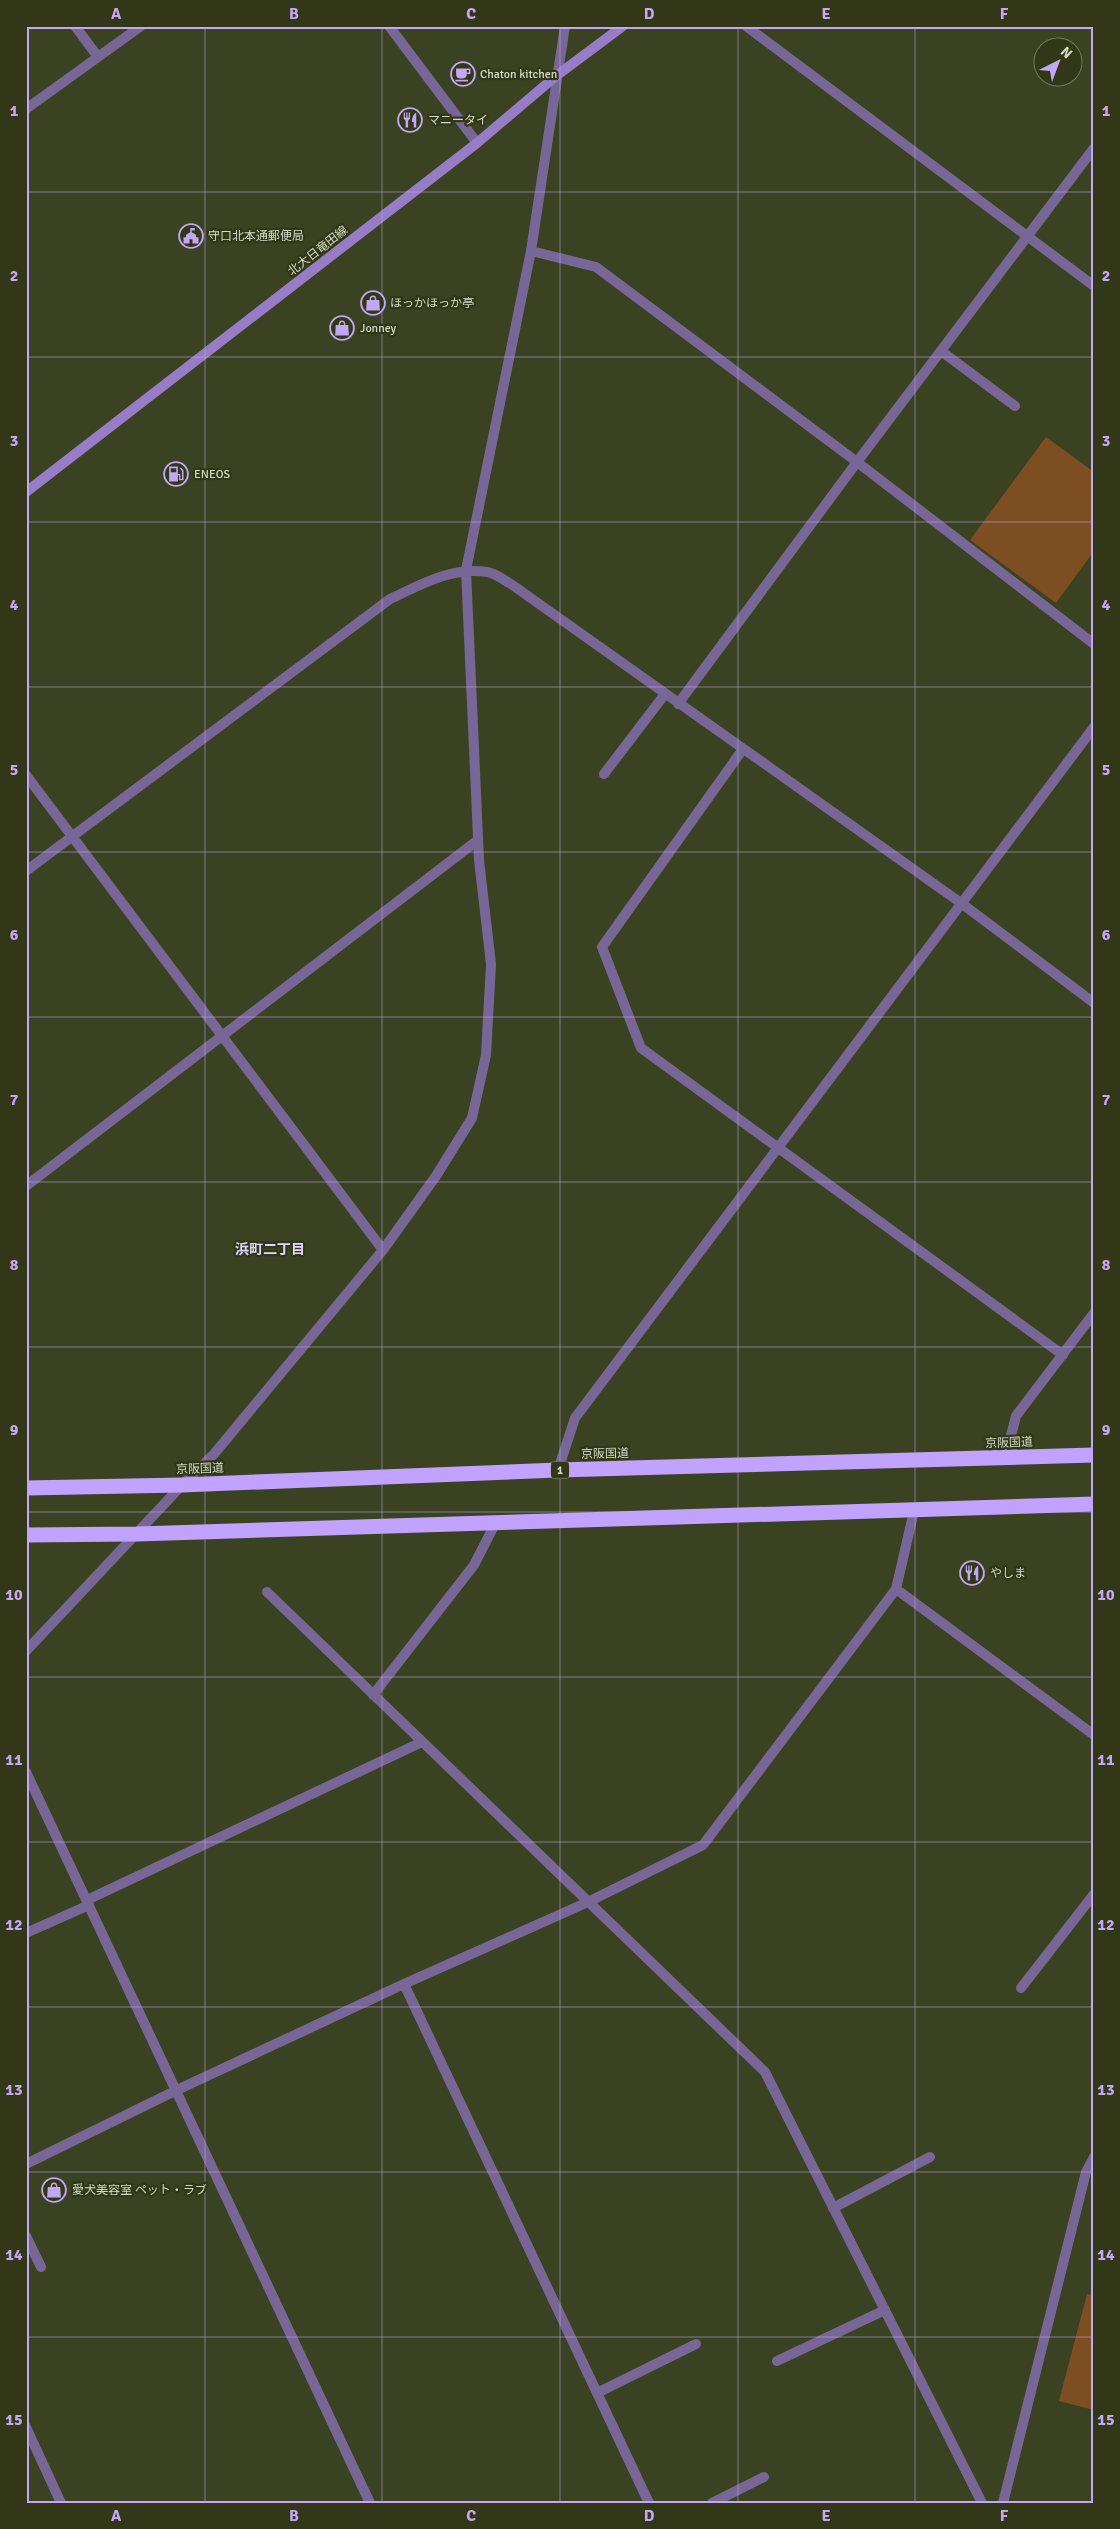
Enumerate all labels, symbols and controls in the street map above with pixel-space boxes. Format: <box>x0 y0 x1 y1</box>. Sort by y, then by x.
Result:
text: A <box>111 4 122 24</box>
text: B <box>289 4 299 24</box>
text: C <box>466 4 476 24</box>
text: D <box>644 4 655 24</box>
text: E <box>821 4 831 24</box>
text: F <box>1000 4 1009 24</box>
north arrow <box>1032 38 1082 88</box>
text: N <box>1057 43 1076 62</box>
cafe icon: Chaton kitchen <box>450 61 476 87</box>
place label: Chaton kitchen <box>480 67 557 82</box>
text: 1 <box>10 101 19 121</box>
text: 1 <box>1102 101 1111 121</box>
restaurant icon: マニータイ <box>397 107 423 133</box>
place label: マニータイ <box>428 113 488 128</box>
public building icon: 守口北本通郵便局 <box>178 223 204 249</box>
street label: 北大日竜田線 <box>285 223 351 279</box>
place label: 守口北本通郵便局 <box>208 229 304 244</box>
text: 2 <box>10 266 18 286</box>
text: 2 <box>1102 266 1110 286</box>
shop icon: ほっかほっか亭 <box>360 290 386 316</box>
place label: ほっかほっか亭 <box>390 296 474 311</box>
shop icon: Jonney <box>329 315 355 341</box>
place label: Jonney <box>360 321 397 336</box>
text: 3 <box>10 431 18 451</box>
text: 3 <box>1102 431 1110 451</box>
fuel station icon: ENEOS <box>163 461 189 487</box>
place label: ENEOS <box>194 467 231 482</box>
text: 4 <box>10 595 19 615</box>
text: 4 <box>1102 595 1111 615</box>
text: 5 <box>10 760 18 780</box>
text: 5 <box>1102 760 1110 780</box>
text: 6 <box>10 925 19 945</box>
text: 6 <box>1102 925 1111 945</box>
text: 7 <box>10 1090 19 1110</box>
text: 7 <box>1102 1090 1111 1110</box>
district label: 浜町二丁目 <box>235 1241 305 1258</box>
text: 8 <box>10 1255 19 1275</box>
text: 8 <box>1102 1255 1111 1275</box>
text: 9 <box>10 1420 19 1440</box>
text: 9 <box>1102 1420 1111 1440</box>
street label: 京阪国道 <box>985 1435 1033 1451</box>
street label: 京阪国道 <box>581 1446 629 1462</box>
street label: 京阪国道 <box>176 1461 224 1477</box>
road number: 1 <box>551 1462 569 1478</box>
restaurant icon: やしま <box>959 1560 985 1586</box>
place label: やしま <box>990 1566 1026 1581</box>
text: 10 <box>5 1585 23 1605</box>
text: 10 <box>1097 1585 1115 1605</box>
text: 11 <box>5 1750 23 1770</box>
text: 11 <box>1097 1750 1115 1770</box>
text: 12 <box>5 1915 23 1935</box>
text: 12 <box>1097 1915 1115 1935</box>
text: 13 <box>5 2080 23 2100</box>
text: 13 <box>1097 2080 1115 2100</box>
shop icon: 愛犬美容室 ペット・ラブ <box>41 2177 67 2203</box>
place label: 愛犬美容室 ペット・ラブ <box>72 2183 207 2198</box>
text: 14 <box>5 2245 23 2265</box>
text: 14 <box>1097 2245 1115 2265</box>
text: 15 <box>5 2410 23 2430</box>
text: 15 <box>1097 2410 1115 2430</box>
text: A <box>111 2506 122 2526</box>
text: B <box>289 2506 299 2526</box>
text: C <box>466 2506 476 2526</box>
text: D <box>644 2506 655 2526</box>
text: E <box>821 2506 831 2526</box>
text: F <box>1000 2506 1009 2526</box>

